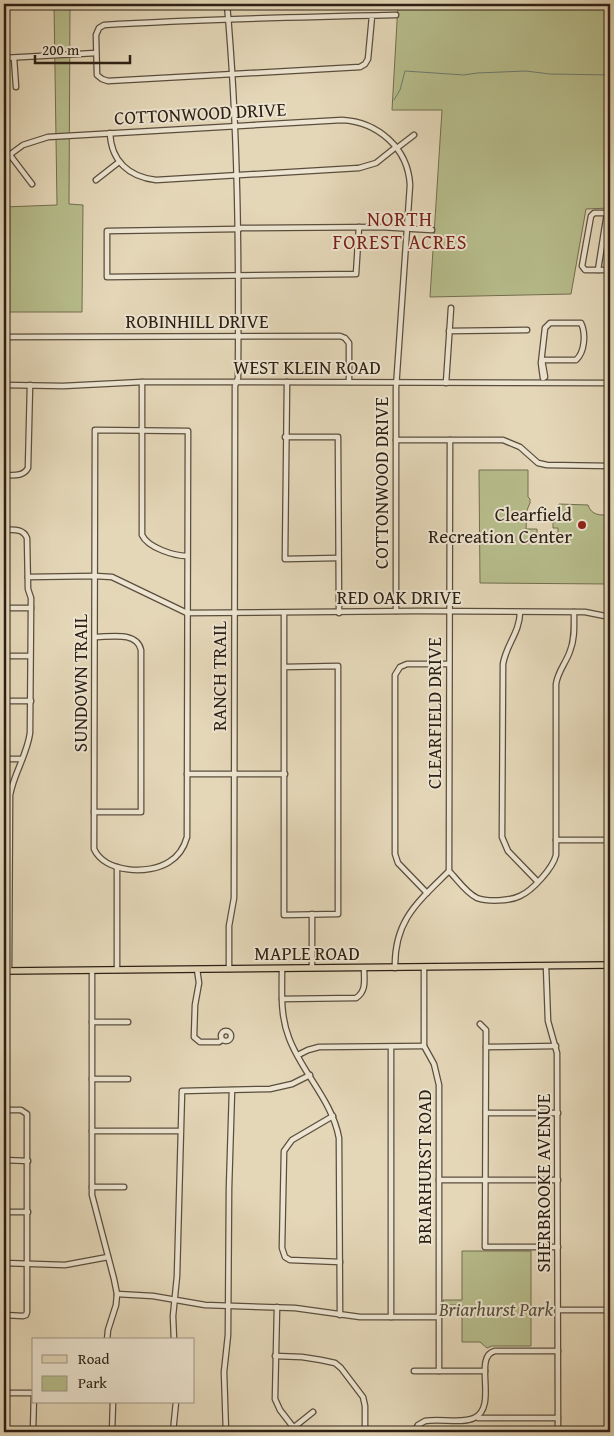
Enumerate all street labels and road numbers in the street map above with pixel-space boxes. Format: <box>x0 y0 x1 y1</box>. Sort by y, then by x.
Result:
street label: COTTONWOOD DRIVE <box>113 94 287 131</box>
street label: ROBINHILL DRIVE <box>125 307 269 335</box>
street label: WEST KLEIN ROAD <box>233 353 381 381</box>
street label: COTTONWOOD DRIVE <box>367 397 395 569</box>
street label: RED OAK DRIVE <box>337 583 462 611</box>
street label: SUNDOWN TRAIL <box>66 614 94 752</box>
street label: RANCH TRAIL <box>205 621 233 731</box>
street label: CLEARFIELD DRIVE <box>420 637 448 789</box>
street label: MAPLE ROAD <box>254 939 360 967</box>
street label: BRIARHURST ROAD <box>410 1089 438 1245</box>
street label: SHERBROOKE AVENUE <box>529 1093 557 1272</box>

